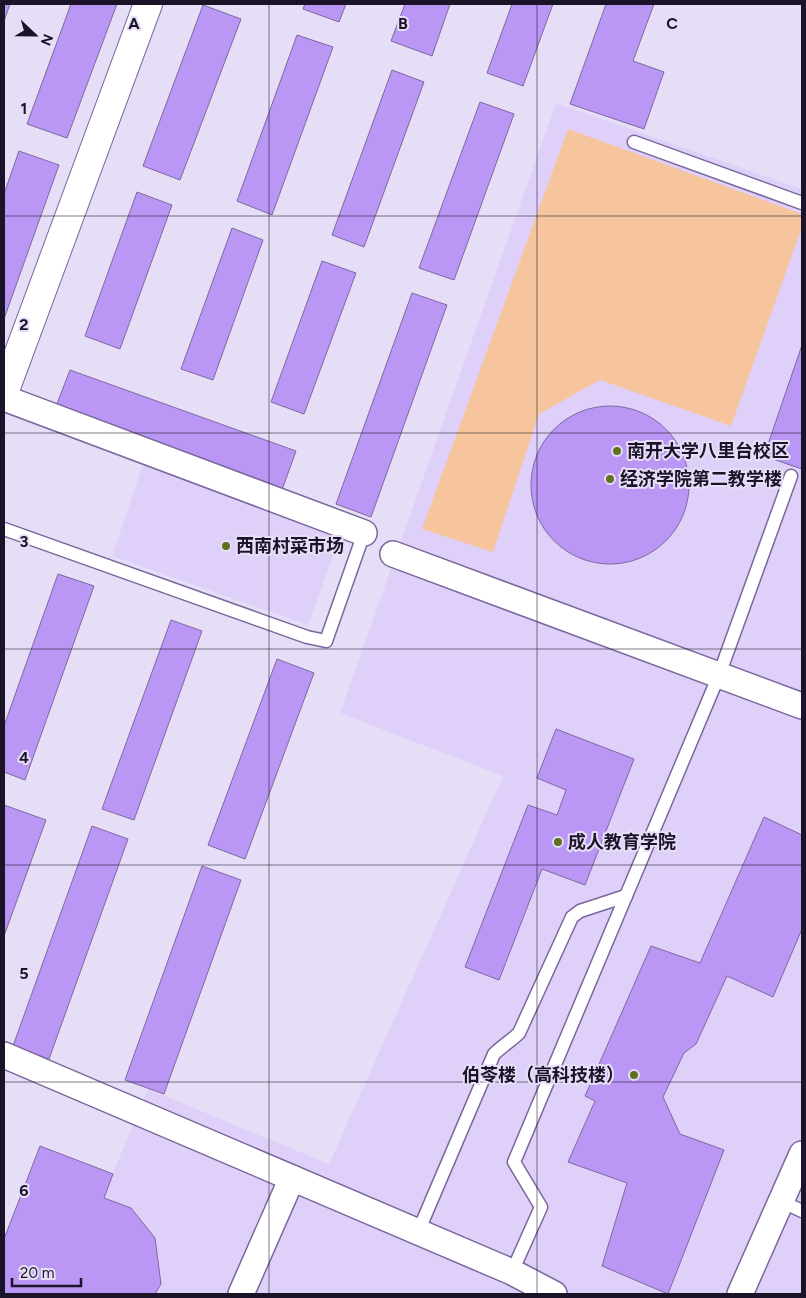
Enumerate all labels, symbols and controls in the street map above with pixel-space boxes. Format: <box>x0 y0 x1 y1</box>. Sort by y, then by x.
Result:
north arrow <box>10 10 60 60</box>
text: A <box>128 14 140 33</box>
text: B <box>398 14 408 33</box>
text: C <box>666 14 678 33</box>
text: N <box>37 31 56 48</box>
text: 1 <box>21 99 27 118</box>
text: 2 <box>19 315 29 334</box>
place label: 南开大学八里台校区 <box>627 440 789 462</box>
marker: 南开大学八里台校区 <box>611 445 623 457</box>
place label: 经济学院第二教学楼 <box>620 468 782 490</box>
marker: 经济学院第二教学楼 <box>604 473 616 485</box>
text: 3 <box>20 532 29 551</box>
place label: 西南村菜市场 <box>236 535 344 557</box>
marker: 西南村菜市场 <box>220 540 232 552</box>
text: 4 <box>19 748 29 767</box>
place label: 成人教育学院 <box>568 831 676 853</box>
marker: 成人教育学院 <box>552 836 564 848</box>
text: 5 <box>19 964 29 983</box>
place label: 伯苓楼（高科技楼） <box>462 1064 624 1086</box>
marker: 伯苓楼（高科技楼） <box>628 1069 640 1081</box>
text: 6 <box>19 1181 29 1200</box>
scale bar <box>12 1256 81 1288</box>
text: 20 m <box>20 1264 54 1282</box>

